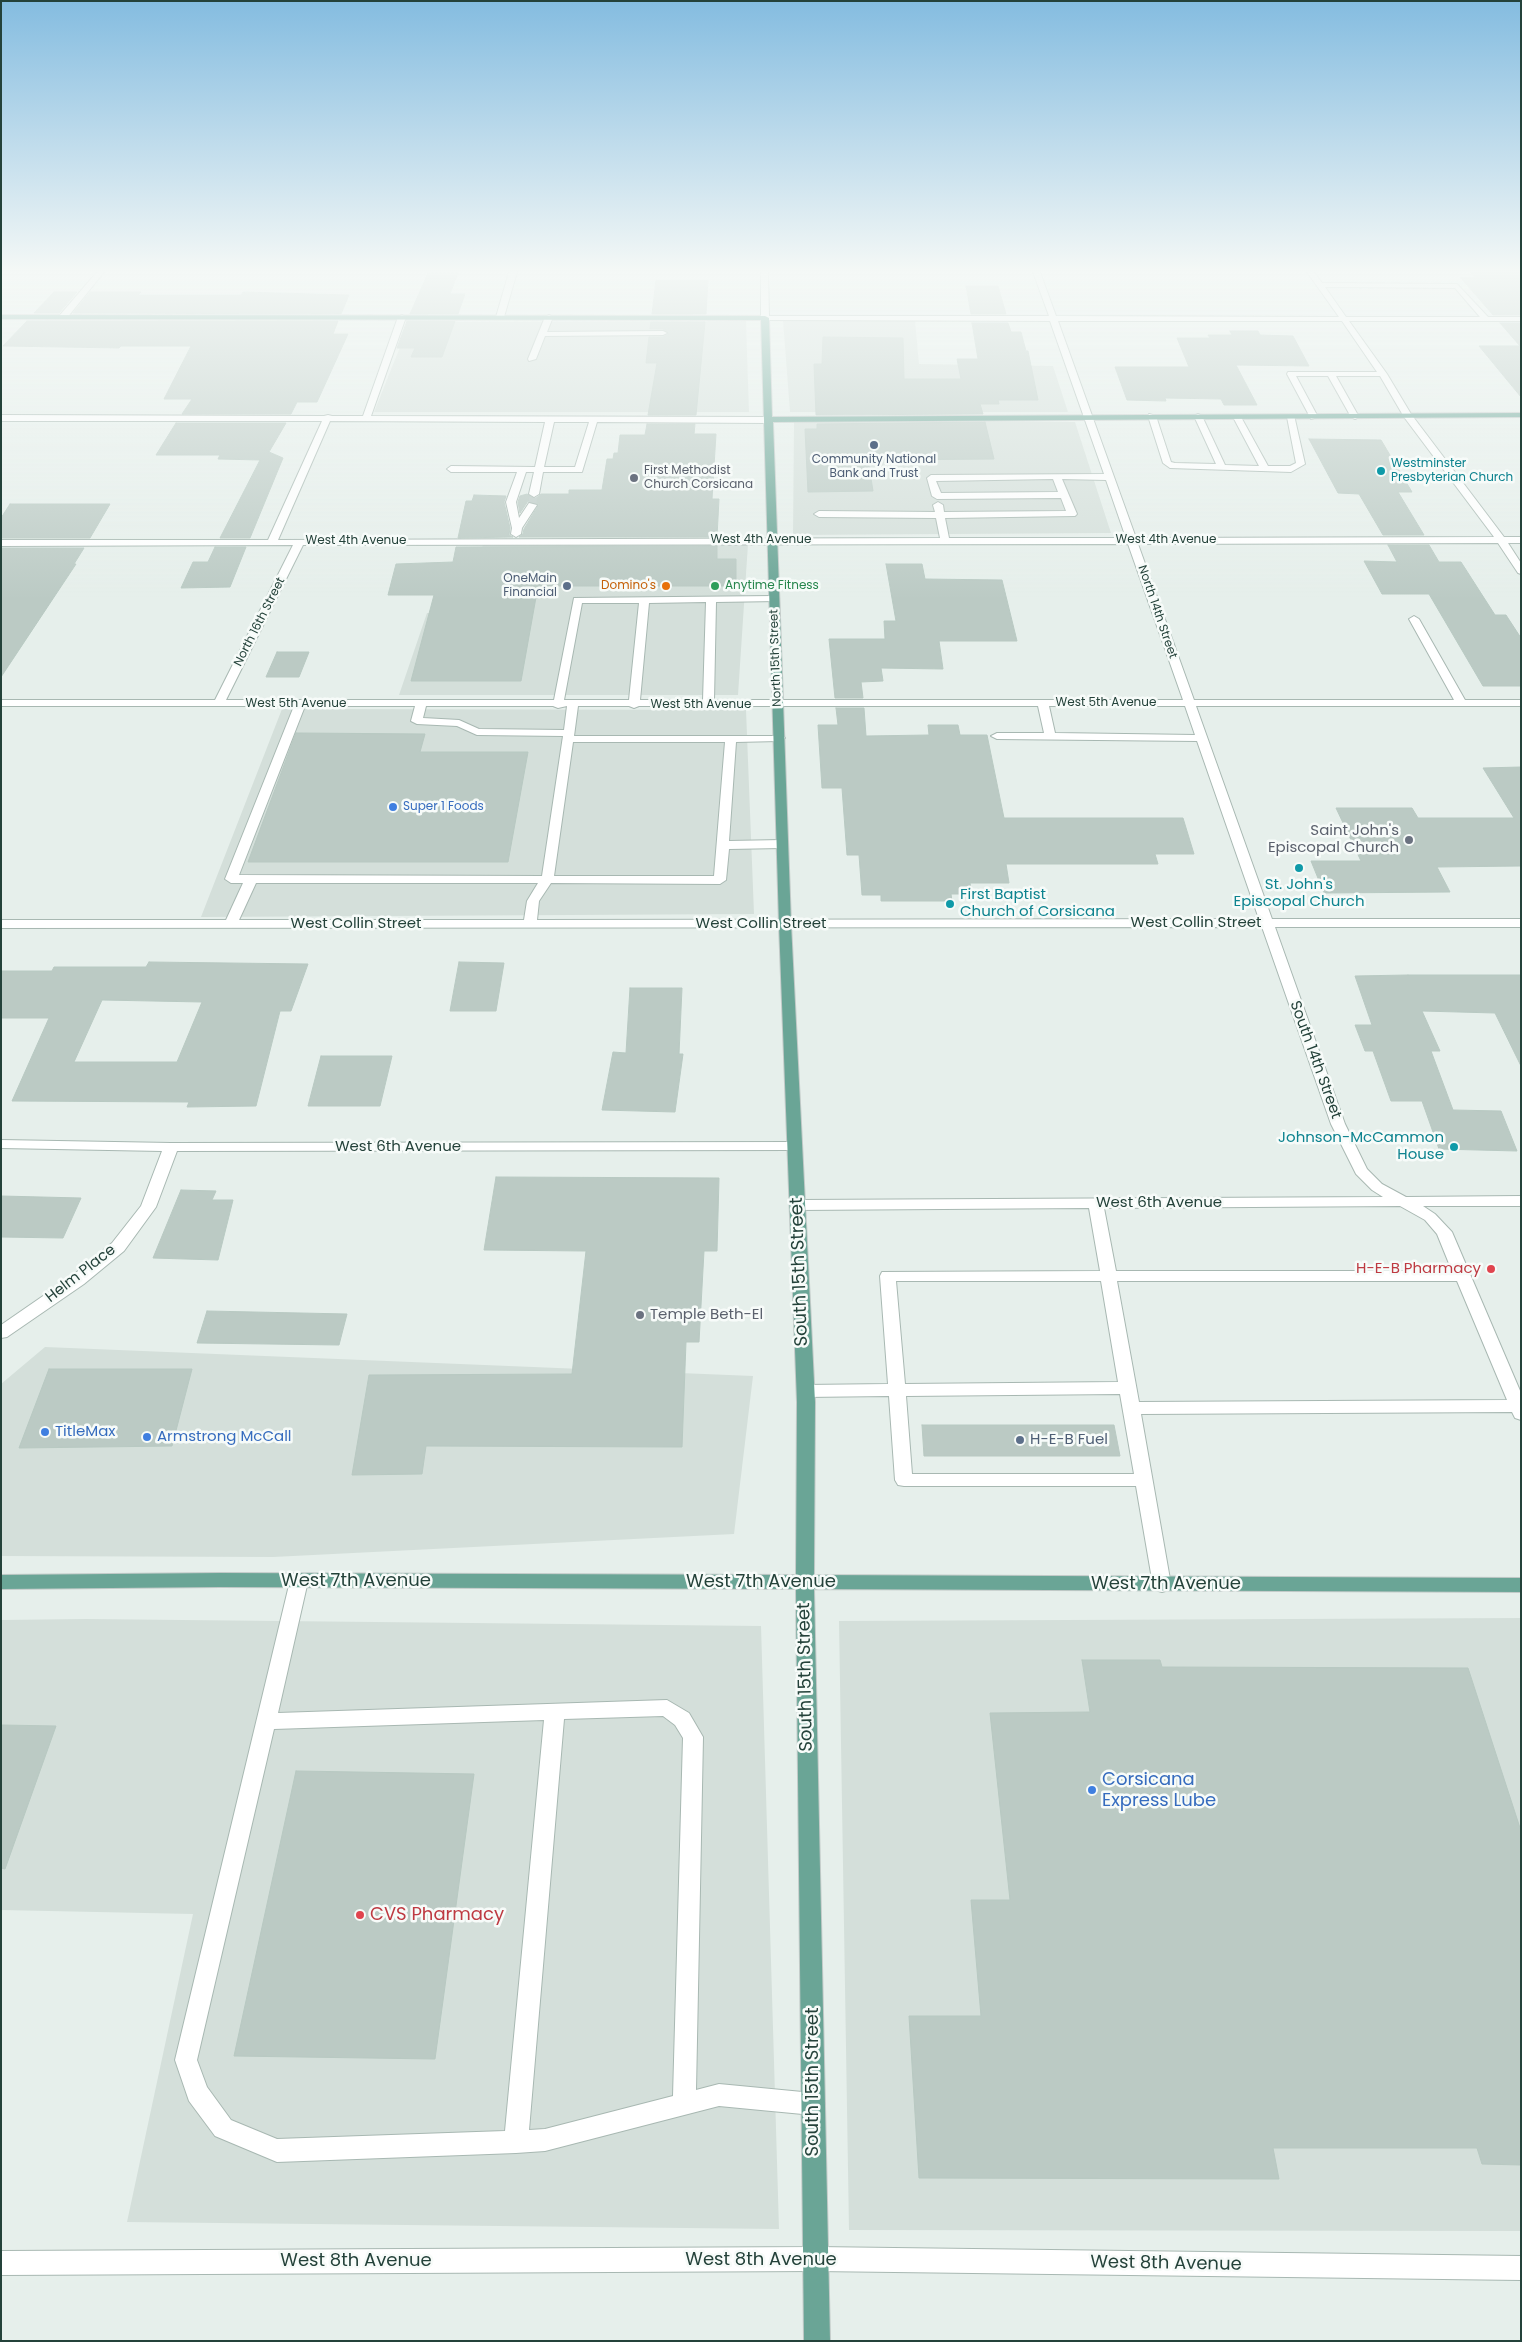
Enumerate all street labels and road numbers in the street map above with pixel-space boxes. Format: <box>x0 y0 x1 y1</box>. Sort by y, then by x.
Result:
street label: West 4th Avenue <box>711 533 811 547</box>
street label: West 4th Avenue <box>1116 533 1216 547</box>
street label: West 4th Avenue <box>306 534 406 548</box>
street label: North 14th Street <box>1134 564 1180 660</box>
street label: North 16th Street <box>231 575 289 669</box>
street label: North 15th Street <box>767 609 785 707</box>
street label: West 5th Avenue <box>1056 696 1156 710</box>
street label: West 5th Avenue <box>246 697 346 711</box>
street label: West 5th Avenue <box>651 698 751 712</box>
street label: West Collin Street <box>1130 914 1262 932</box>
street label: West Collin Street <box>290 915 422 933</box>
street label: West Collin Street <box>695 915 827 933</box>
street label: South 14th Street <box>1285 999 1345 1121</box>
street label: West 6th Avenue <box>335 1138 461 1156</box>
street label: West 6th Avenue <box>1096 1194 1222 1212</box>
street label: South 15th Street <box>787 1197 813 1347</box>
street label: Helm Place <box>42 1241 120 1307</box>
street label: West 7th Avenue <box>281 1570 431 1592</box>
street label: West 7th Avenue <box>686 1571 836 1593</box>
street label: West 7th Avenue <box>1091 1573 1241 1595</box>
street label: South 15th Street <box>794 1602 818 1752</box>
street label: South 15th Street <box>802 2007 824 2157</box>
street label: West 8th Avenue <box>685 2249 837 2271</box>
street label: West 8th Avenue <box>280 2250 432 2272</box>
street label: West 8th Avenue <box>1090 2252 1242 2276</box>

